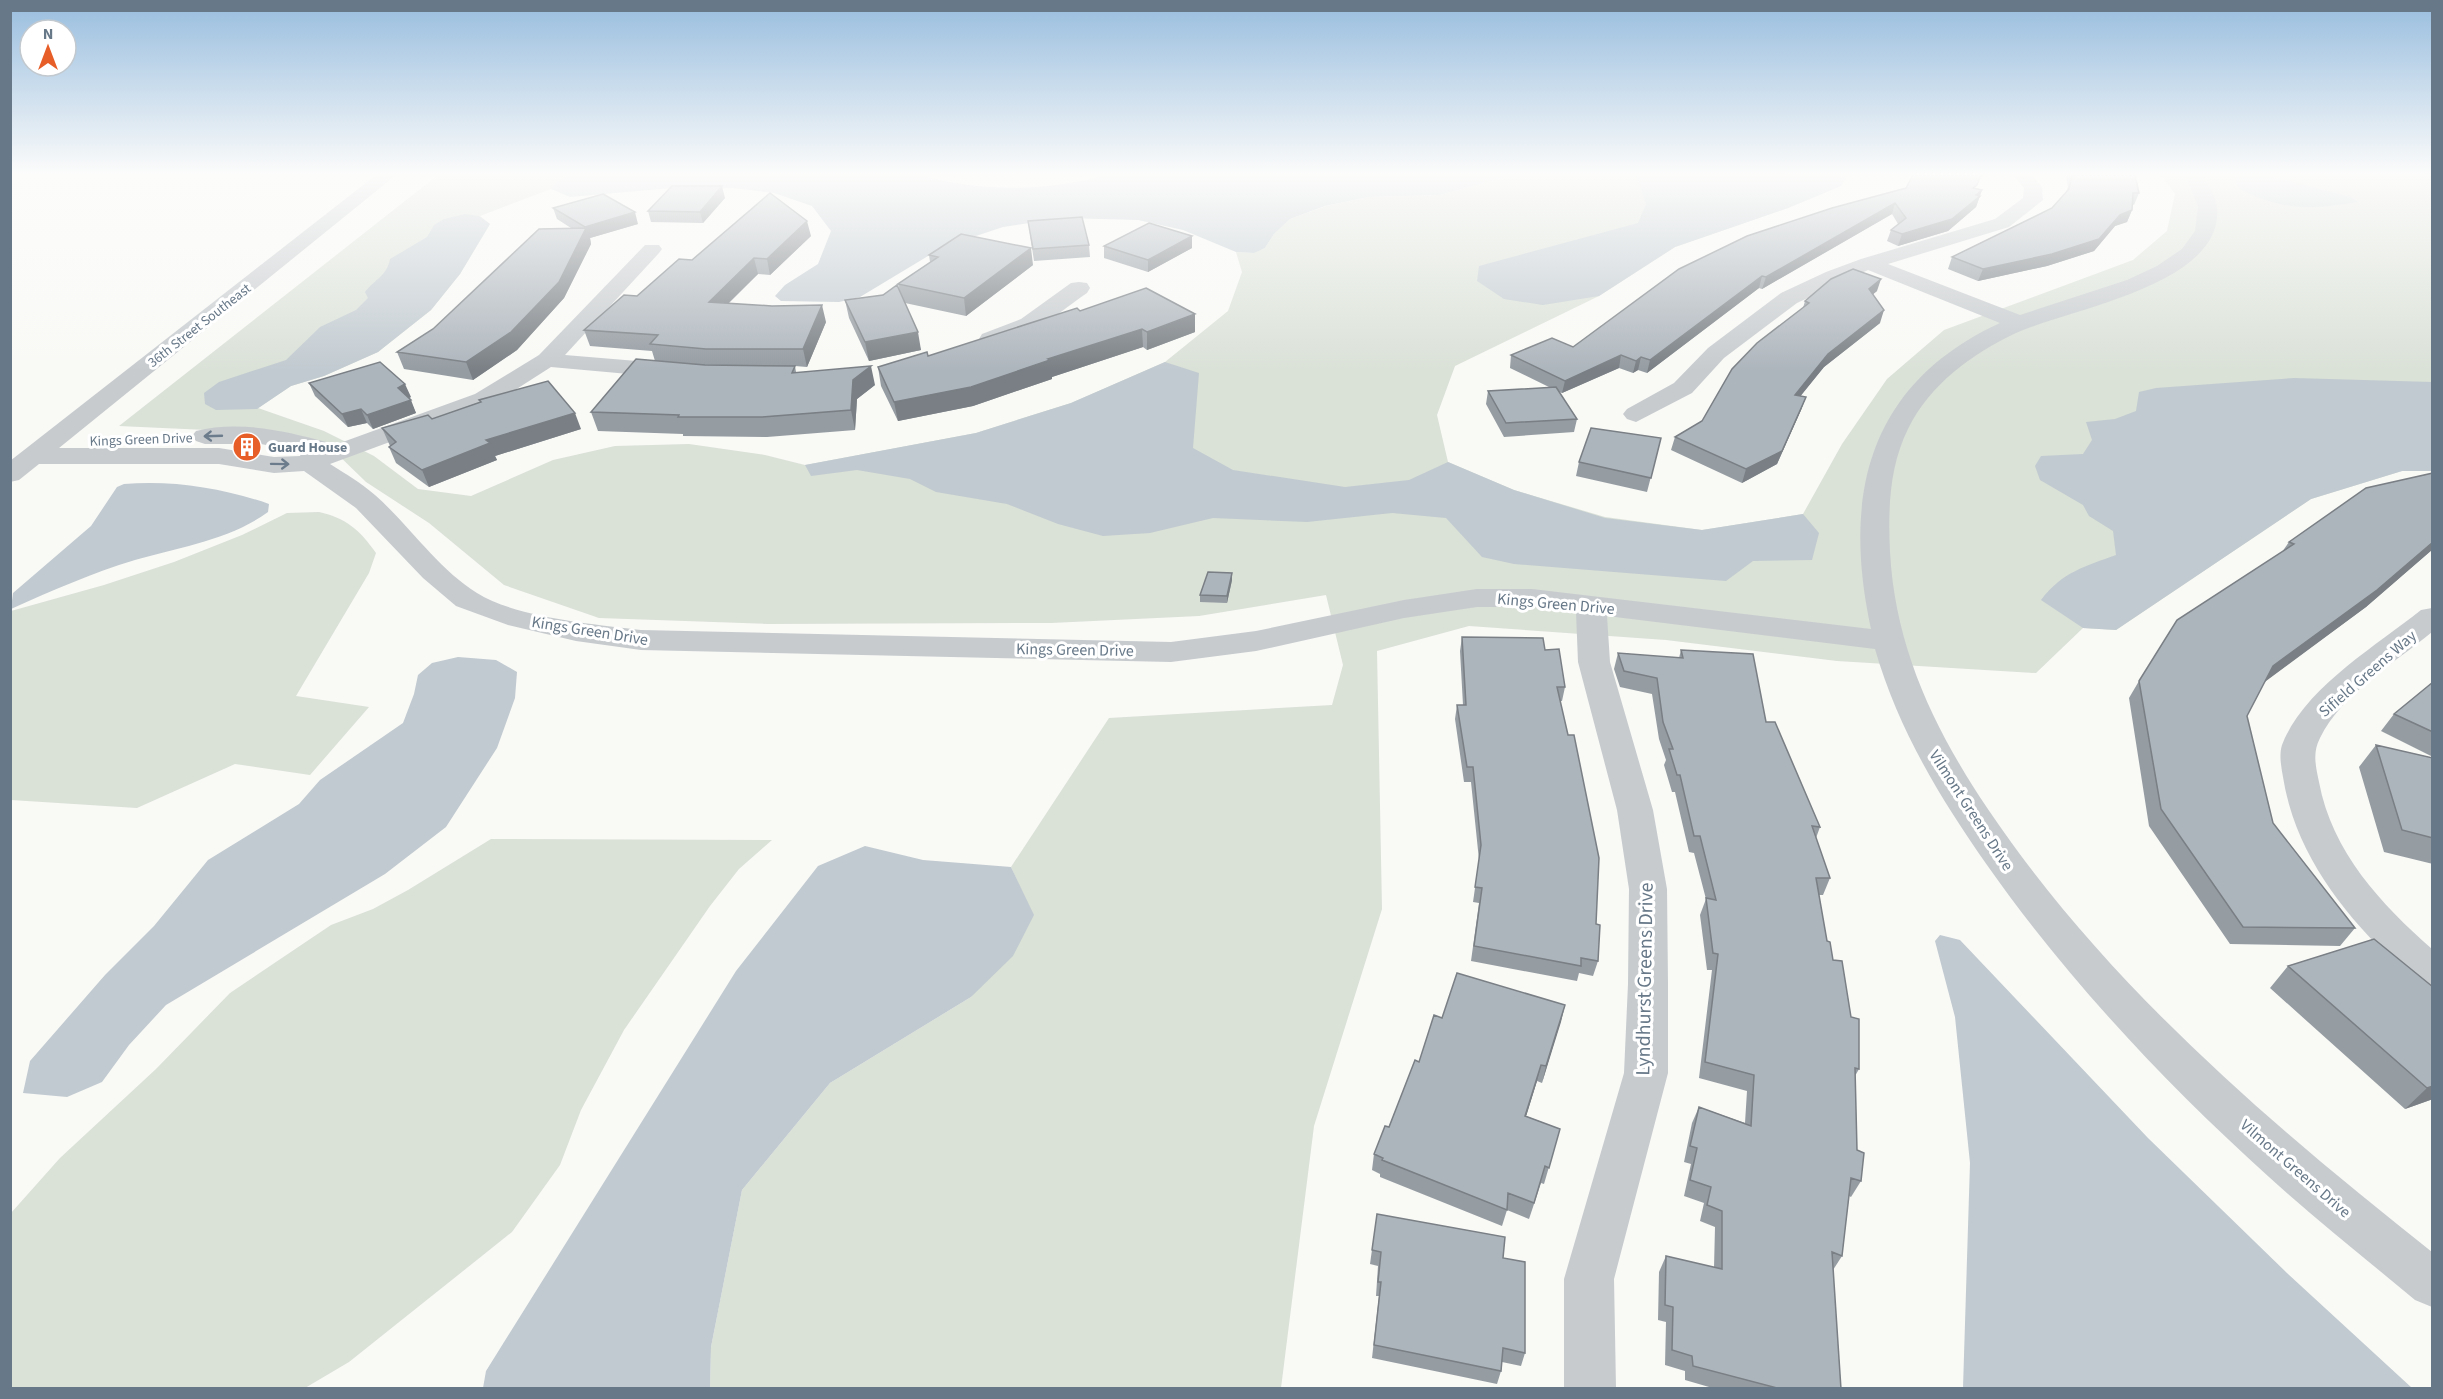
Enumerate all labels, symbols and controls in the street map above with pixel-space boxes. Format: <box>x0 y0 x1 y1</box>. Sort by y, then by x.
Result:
north arrow <box>18 18 78 78</box>
text: N <box>43 23 53 45</box>
street label: 36th Street Southeast <box>144 279 256 372</box>
street label: Kings Green Drive <box>89 428 193 452</box>
one-way arrow <box>204 430 224 441</box>
building icon: Guard House <box>231 431 263 463</box>
place label: Guard House <box>268 438 347 458</box>
one-way arrow <box>269 458 289 470</box>
street label: Kings Green Drive <box>1496 588 1616 620</box>
street label: Kings Green Drive <box>530 611 650 651</box>
street label: Sifield Greens Way <box>2314 625 2422 722</box>
street label: Kings Green Drive <box>1016 638 1134 662</box>
street label: Vilmont Greens Drive <box>1924 746 2019 875</box>
street label: Lyndhurst Greens Drive <box>1629 882 1661 1076</box>
street label: Vilmont Greens Drive <box>2235 1115 2355 1223</box>

